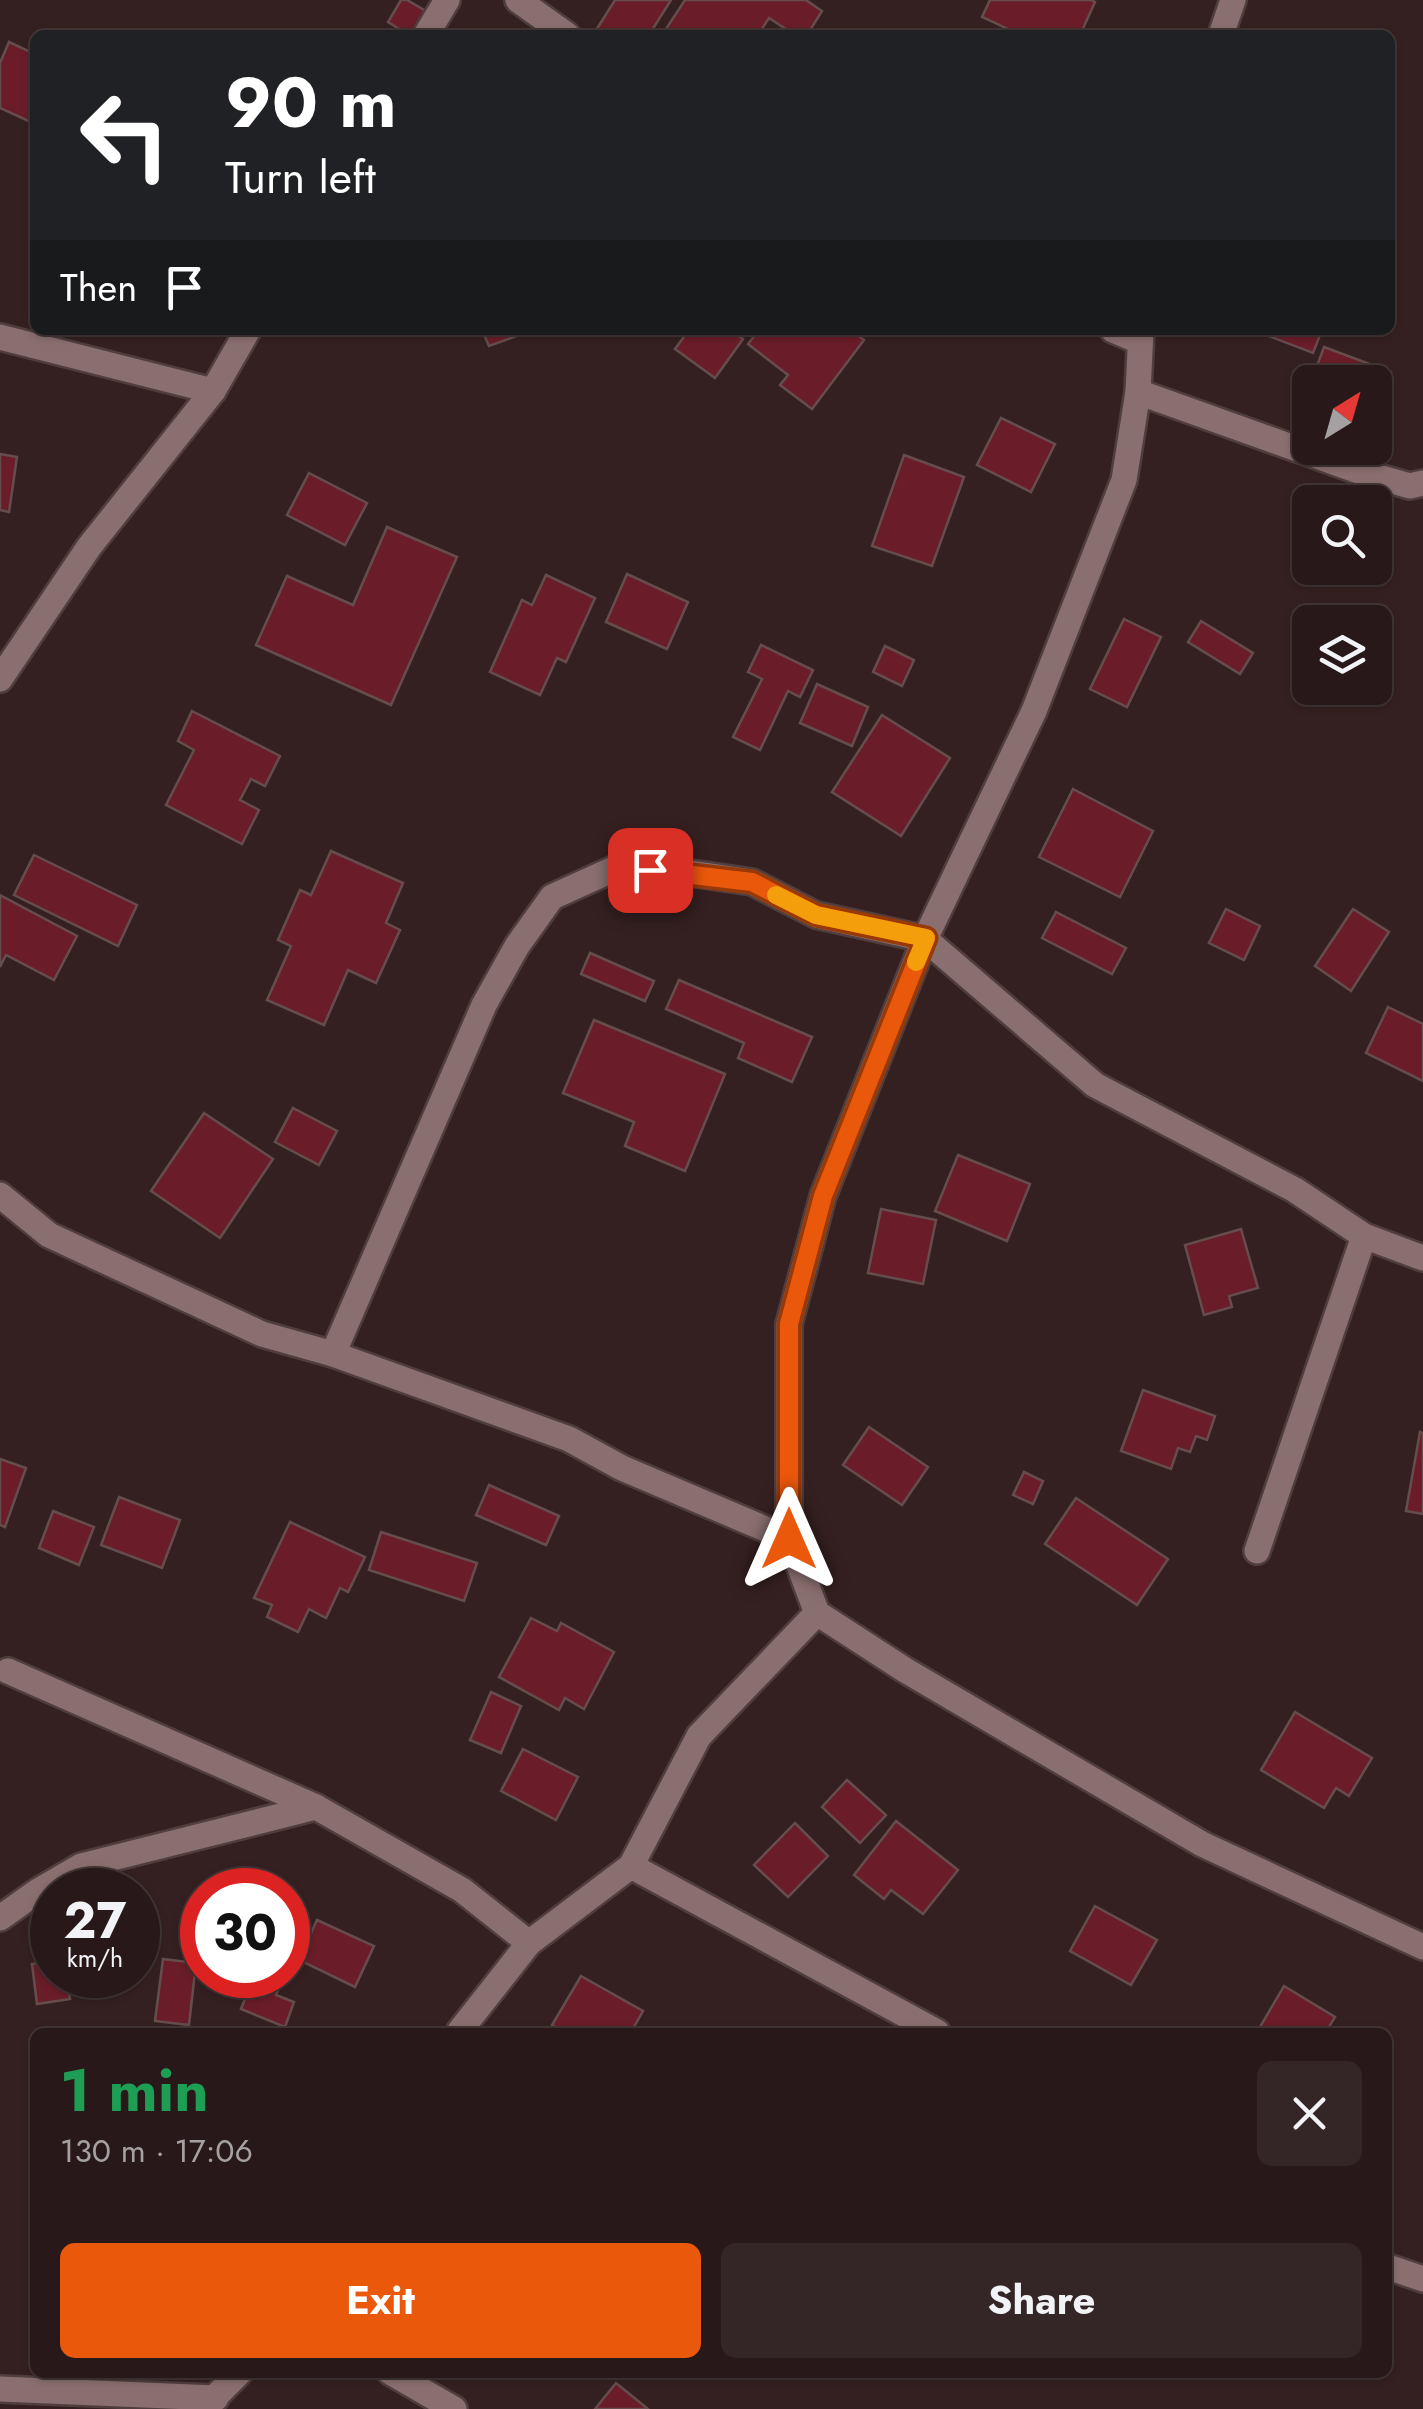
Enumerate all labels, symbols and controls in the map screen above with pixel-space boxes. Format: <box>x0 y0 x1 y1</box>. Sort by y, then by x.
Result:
text: 90 m <box>225 52 397 153</box>
icon: left <box>60 70 190 200</box>
text: Turn left <box>225 145 376 210</box>
text: Then <box>60 260 137 315</box>
icon: arrive <box>157 260 212 315</box>
north arrow <box>1292 365 1392 465</box>
map controls <box>1292 365 1392 705</box>
button: search <box>1292 485 1392 585</box>
button: layers <box>1292 605 1392 705</box>
pin <box>608 828 693 913</box>
icon: arrive <box>623 843 678 898</box>
position arrow <box>737 1487 841 1591</box>
speed limit sign: 30 <box>180 1868 310 1998</box>
text: 27 <box>64 1884 126 1957</box>
text: km/h <box>67 1940 123 1976</box>
text: 1 min <box>60 2047 209 2134</box>
button: close <box>1257 2061 1362 2166</box>
text: 130 m · 17:06 <box>60 2128 253 2174</box>
button: Exit <box>60 2243 701 2358</box>
button: Share <box>721 2243 1362 2358</box>

